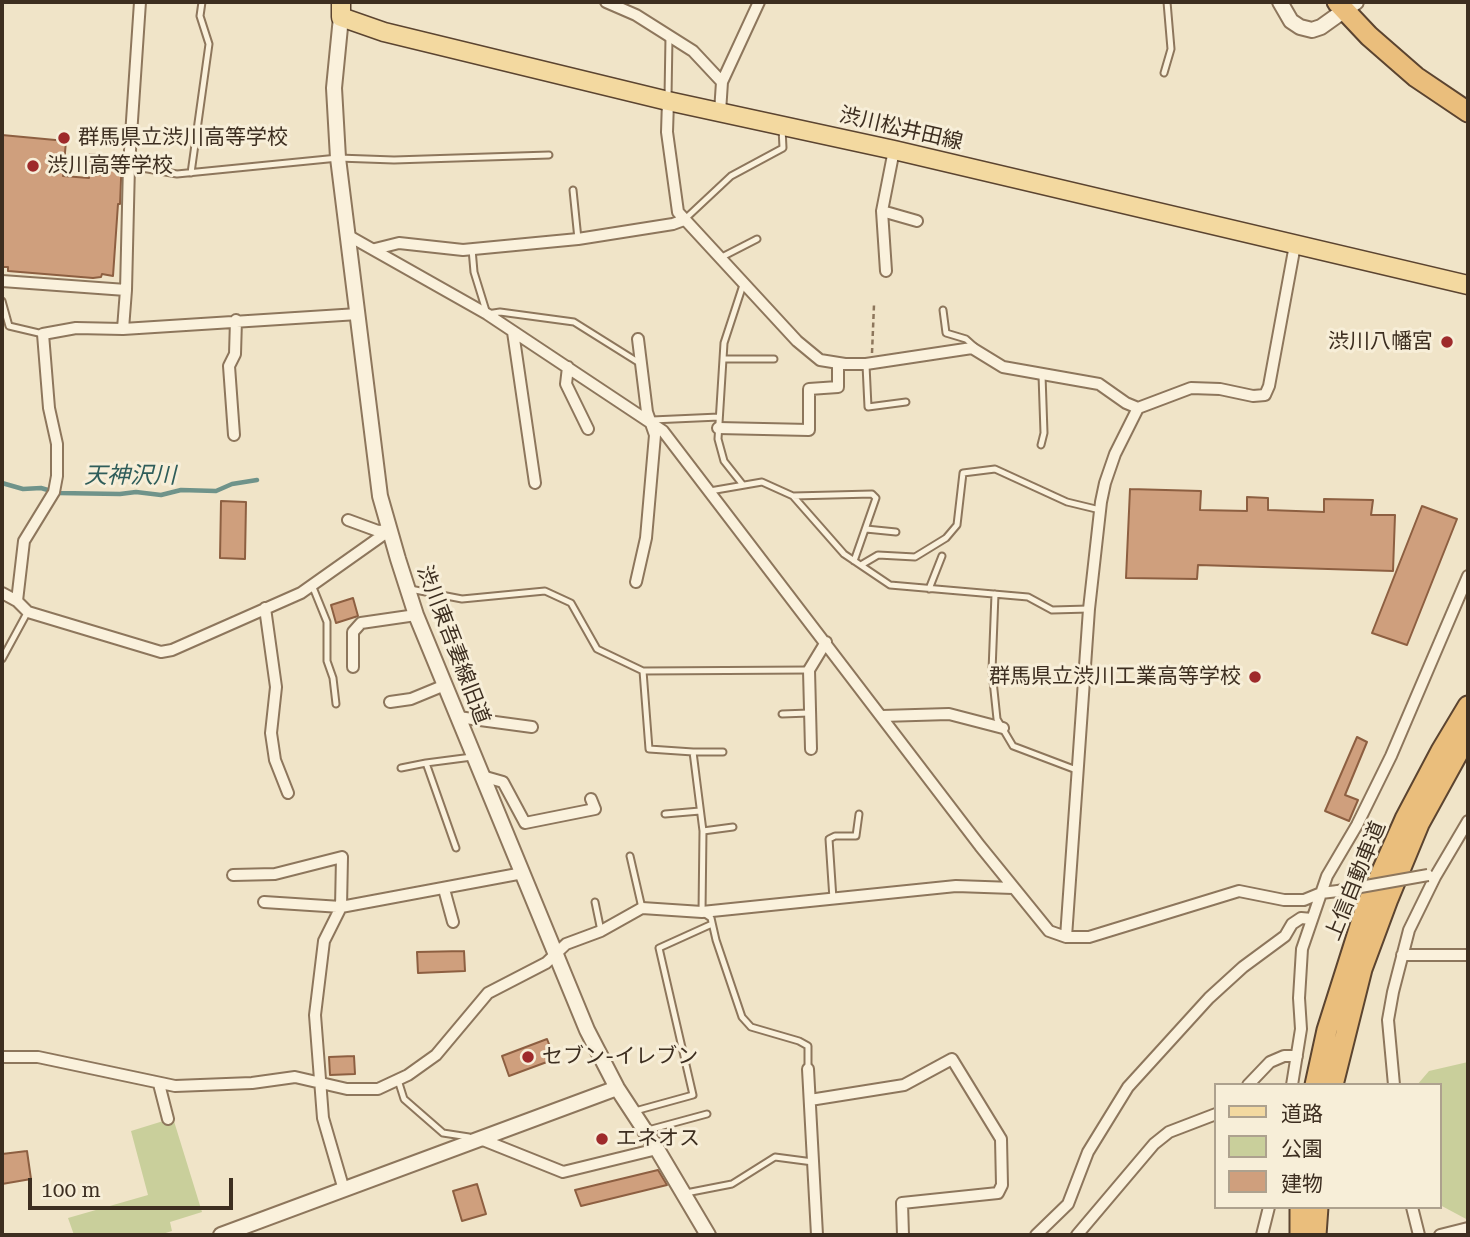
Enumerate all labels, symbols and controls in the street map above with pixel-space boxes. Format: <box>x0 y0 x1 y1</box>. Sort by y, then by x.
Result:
street label: 渋川松井田線 <box>837 103 965 155</box>
place label: 群馬県立渋川高等学校 <box>78 125 288 151</box>
marker: 群馬県立渋川高等学校 <box>56 130 72 146</box>
place label: 渋川高等学校 <box>47 153 173 179</box>
marker: 渋川高等学校 <box>25 158 41 174</box>
place label: 渋川八幡宮 <box>1328 329 1433 355</box>
marker: 渋川八幡宮 <box>1439 334 1455 350</box>
water label: 天神沢川 <box>84 462 176 490</box>
street label: 渋川東吾妻線旧道 <box>411 562 495 728</box>
place label: 群馬県立渋川工業高等学校 <box>989 664 1241 690</box>
marker: 群馬県立渋川工業高等学校 <box>1247 669 1263 685</box>
street label: 上信自動車道 <box>1321 818 1391 944</box>
place label: セブン-イレブン <box>542 1044 698 1070</box>
marker: セブン-イレブン <box>520 1049 536 1065</box>
legend <box>1214 1083 1442 1209</box>
text: 道路 <box>1281 1102 1323 1126</box>
place label: エネオス <box>616 1126 700 1152</box>
marker: エネオス <box>594 1131 610 1147</box>
text: 公園 <box>1281 1137 1323 1161</box>
scale bar <box>32 1164 236 1208</box>
text: 建物 <box>1281 1172 1323 1196</box>
text: 100 m <box>41 1178 101 1202</box>

